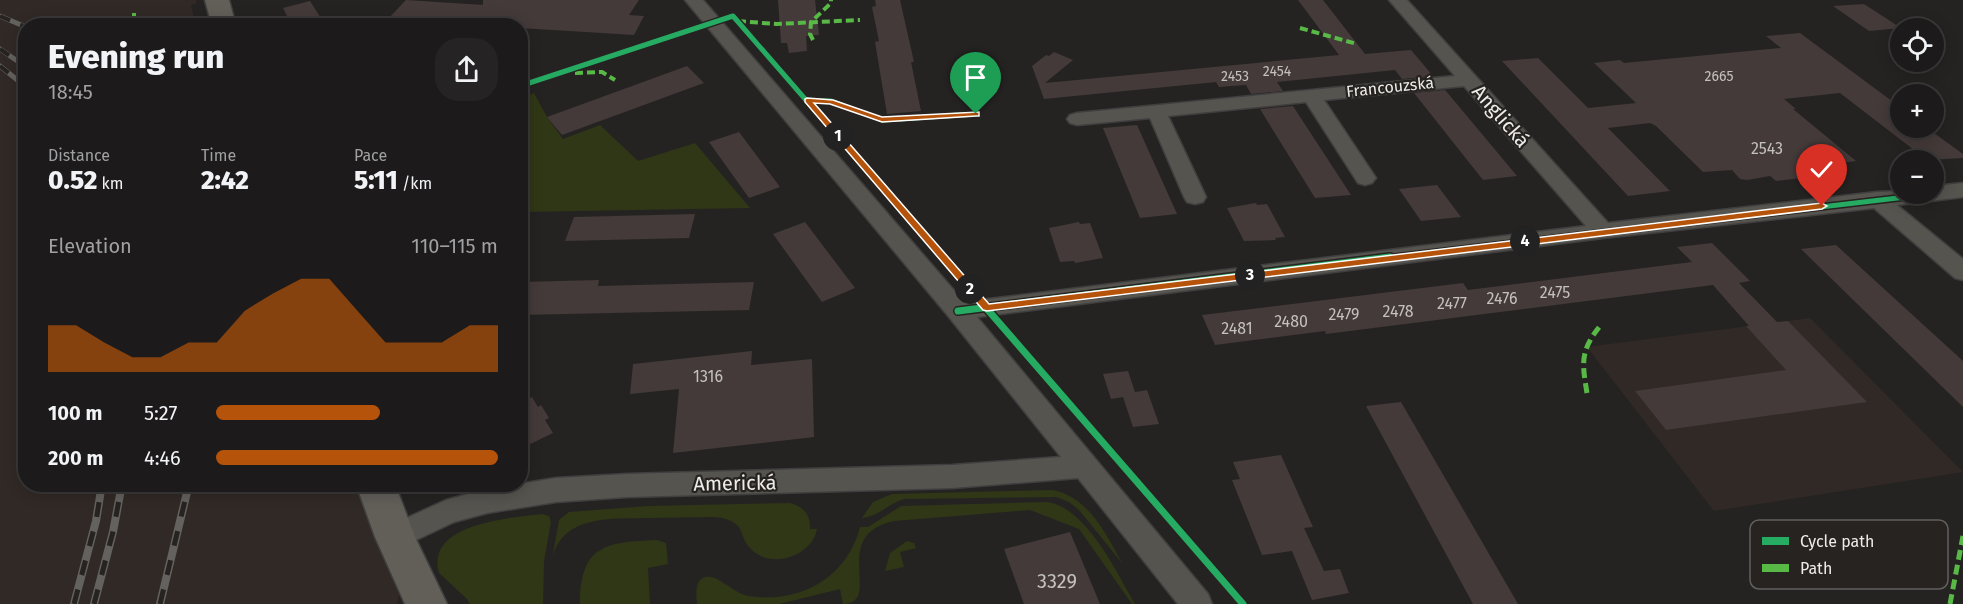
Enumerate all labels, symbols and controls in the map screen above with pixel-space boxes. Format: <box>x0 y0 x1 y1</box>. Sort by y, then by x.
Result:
map controls <box>1890 18 1944 204</box>
button: locate <box>1890 18 1944 72</box>
text: Evening run <box>48 37 224 77</box>
button: share <box>435 38 498 101</box>
pin <box>950 52 1001 114</box>
icon: arrive <box>959 61 992 94</box>
house number: 2454 <box>1263 63 1292 80</box>
house number: 2453 <box>1221 68 1249 85</box>
house number: 2665 <box>1705 68 1733 85</box>
street label: Francouzská <box>1345 73 1435 101</box>
text: 18:45 <box>48 80 93 104</box>
street label: Anglická <box>1467 80 1535 152</box>
button: + <box>1890 84 1944 138</box>
pin: 1 <box>823 121 853 151</box>
text: 1 <box>834 126 842 145</box>
house number: 2543 <box>1751 139 1783 158</box>
pin <box>1796 144 1847 206</box>
text: Distance <box>48 146 110 165</box>
text: Time <box>201 146 236 165</box>
text: Pace <box>354 146 387 165</box>
button: − <box>1890 150 1944 204</box>
icon: check <box>1805 153 1838 186</box>
text: 0.52 <box>48 165 97 196</box>
text: 2:42 <box>201 165 249 196</box>
text: 5:11 <box>354 165 398 196</box>
text: km <box>97 174 124 193</box>
text: /km <box>398 174 432 193</box>
pin: 4 <box>1510 226 1540 256</box>
text: 4 <box>1520 231 1530 250</box>
text: Elevation <box>48 234 132 258</box>
text: 110–115 m <box>411 234 498 258</box>
pin: 3 <box>1235 260 1265 290</box>
text: 3 <box>1246 265 1254 284</box>
pin: 2 <box>955 274 985 304</box>
text: 2 <box>966 279 974 298</box>
house number: 2475 <box>1540 283 1570 302</box>
house number: 2476 <box>1487 289 1517 308</box>
house number: 2477 <box>1437 294 1467 313</box>
house number: 2478 <box>1382 302 1414 321</box>
house number: 2479 <box>1329 305 1359 324</box>
house number: 2480 <box>1274 312 1308 331</box>
house number: 2481 <box>1221 319 1253 338</box>
house number: 1316 <box>693 367 723 386</box>
text: 100 m <box>48 401 102 425</box>
text: 5:27 <box>144 401 177 425</box>
text: 200 m <box>48 446 103 470</box>
text: 4:46 <box>144 446 181 470</box>
street label: Americká <box>693 470 777 496</box>
legend <box>1750 520 1948 589</box>
text: Cycle path <box>1800 532 1874 551</box>
text: Path <box>1800 559 1832 578</box>
house number: 3329 <box>1037 569 1077 593</box>

